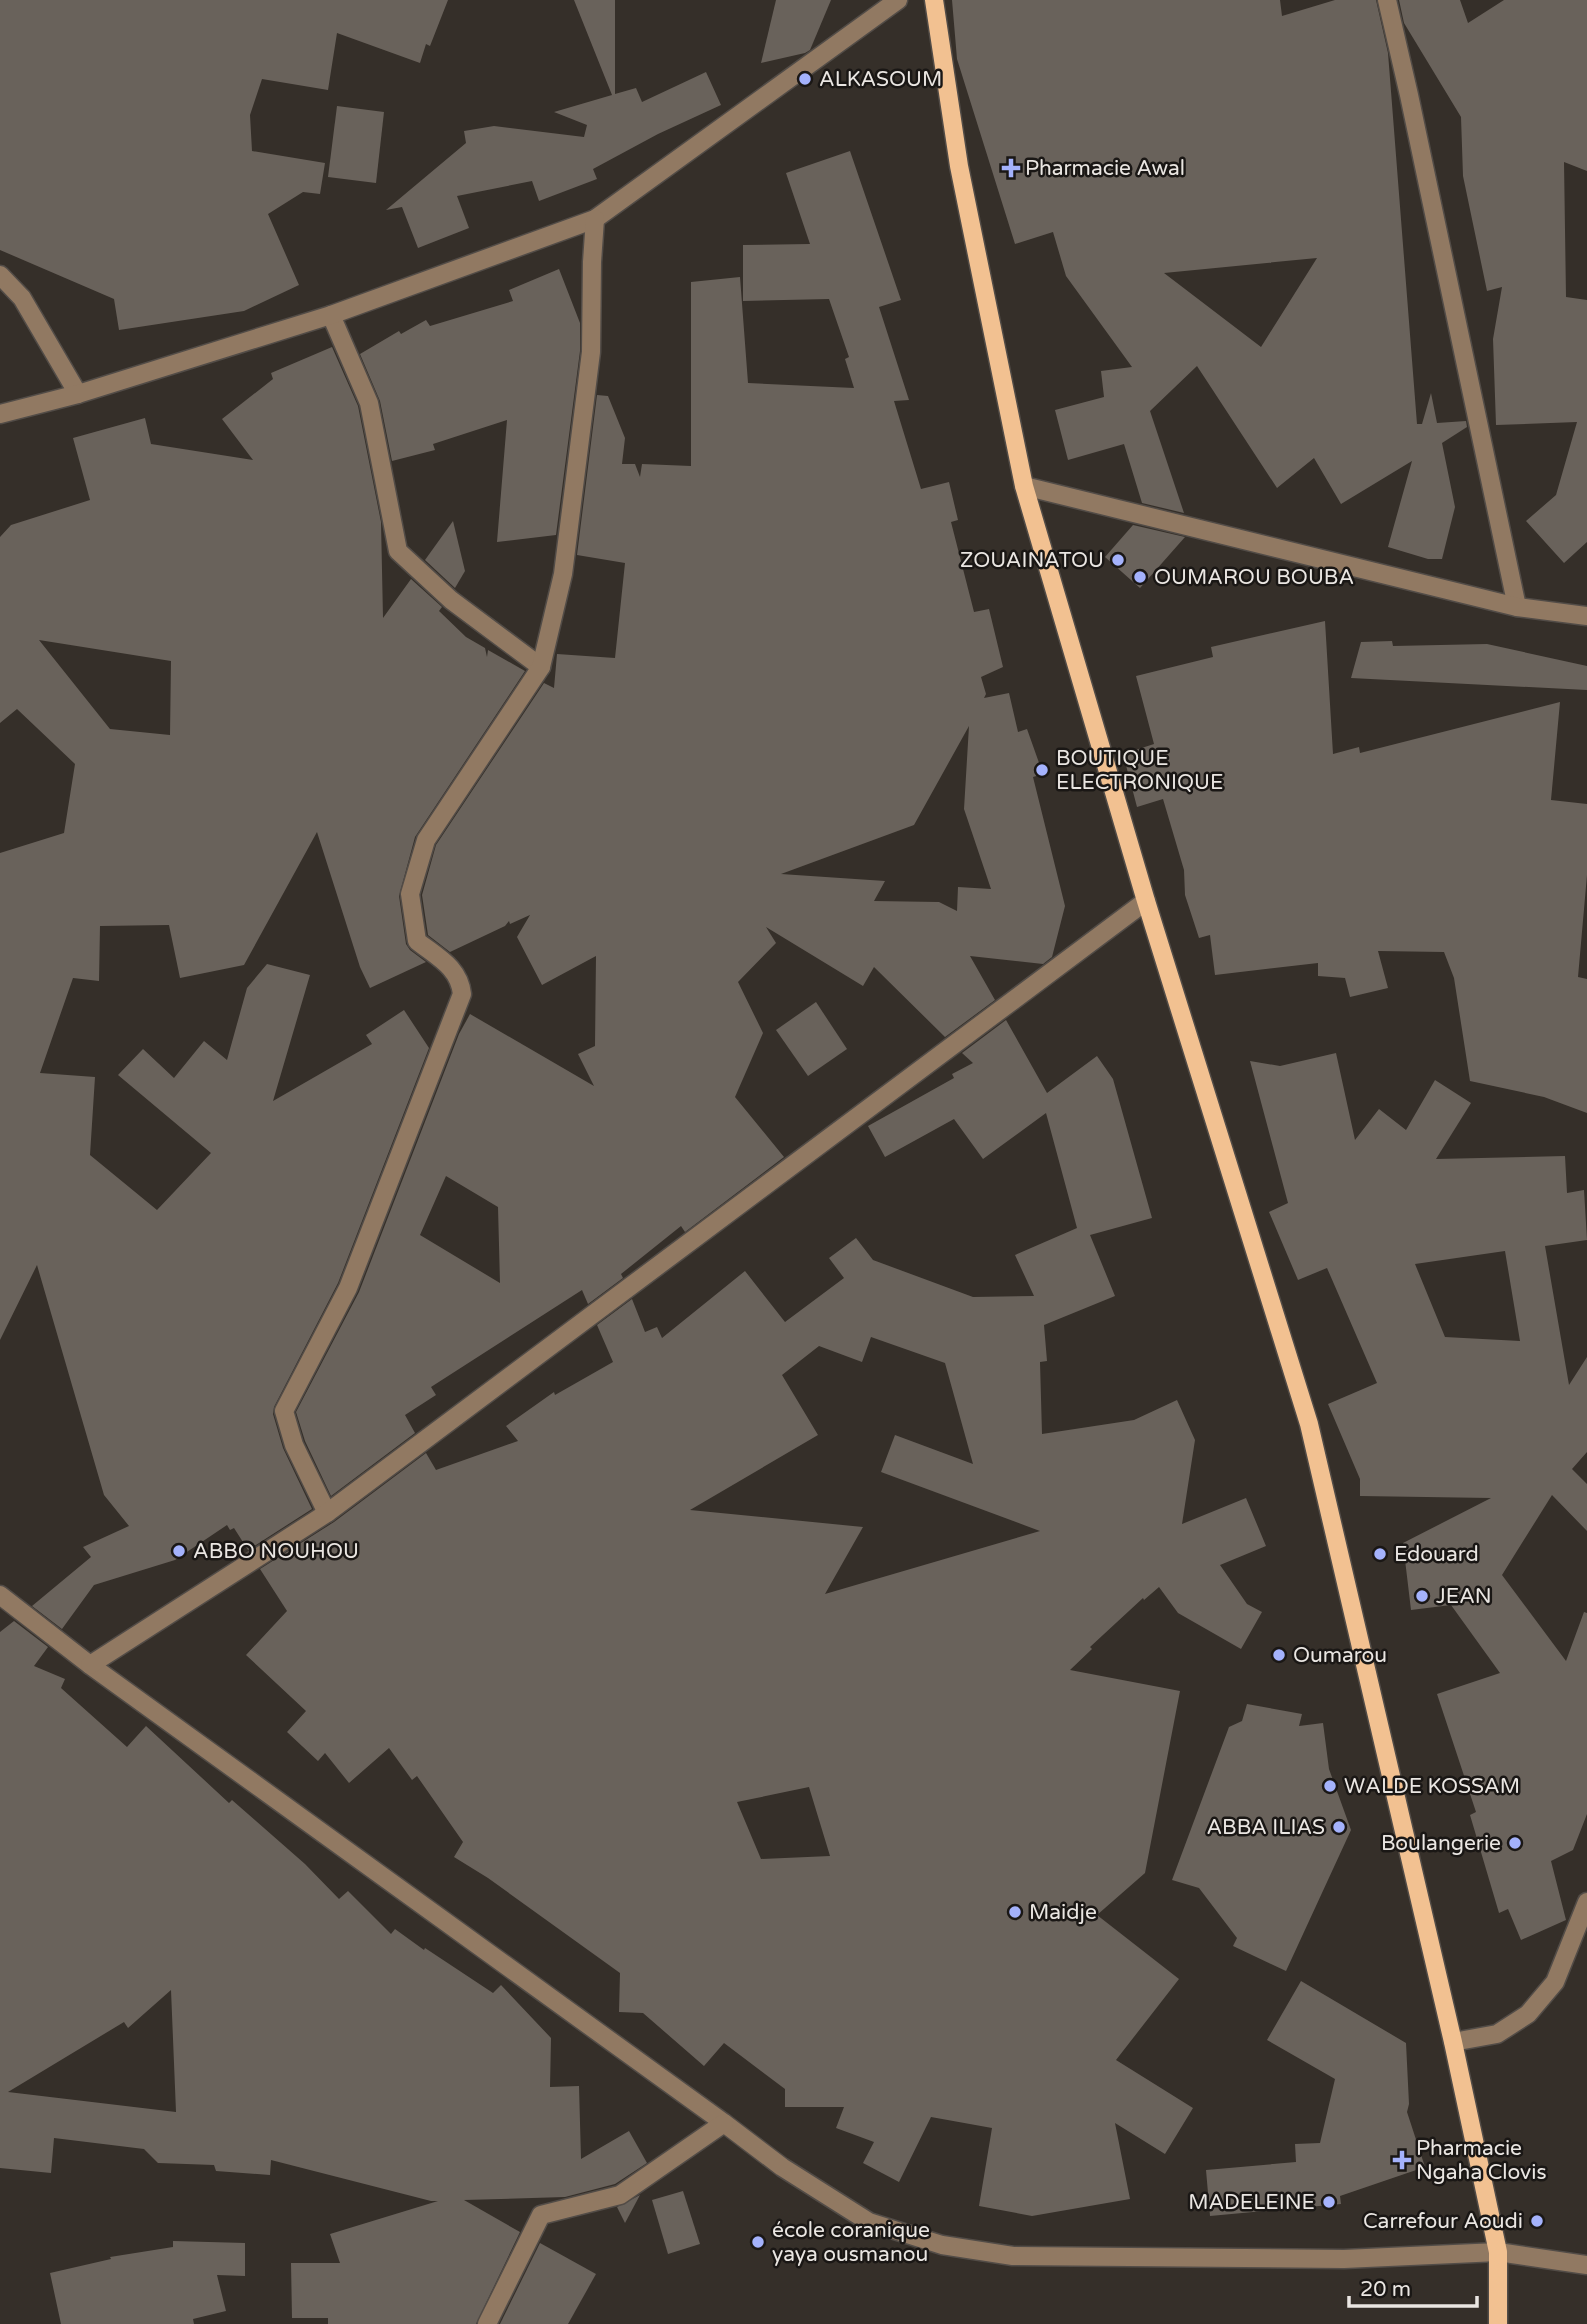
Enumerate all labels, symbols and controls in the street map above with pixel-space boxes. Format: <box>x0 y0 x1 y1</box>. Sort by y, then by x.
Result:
place label: ALKASOUM <box>819 67 942 92</box>
marker: ALKASOUM <box>797 71 813 87</box>
place label: Pharmacie Awal <box>1025 156 1185 181</box>
marker: Pharmacie Awal <box>1003 160 1019 176</box>
place label: ZOUAINATOU <box>960 548 1104 573</box>
marker: ZOUAINATOU <box>1110 552 1126 568</box>
place label: OUMAROU BOUBA <box>1154 565 1354 590</box>
marker: OUMAROU BOUBA <box>1132 569 1148 585</box>
place label: BOUTIQUE ELECTRONIQUE <box>1056 746 1223 795</box>
marker: BOUTIQUE ELECTRONIQUE <box>1034 762 1050 778</box>
place label: ABBO NOUHOU <box>193 1539 359 1564</box>
place label: Edouard <box>1394 1542 1479 1567</box>
marker: ABBO NOUHOU <box>171 1543 187 1559</box>
marker: Edouard <box>1372 1546 1388 1562</box>
place label: JEAN <box>1436 1584 1492 1609</box>
marker: JEAN <box>1414 1588 1430 1604</box>
place label: Oumarou <box>1293 1643 1387 1668</box>
marker: Oumarou <box>1271 1647 1287 1663</box>
place label: WALDE KOSSAM <box>1344 1774 1520 1799</box>
marker: WALDE KOSSAM <box>1322 1778 1338 1794</box>
place label: ABBA ILIAS <box>1206 1815 1325 1840</box>
marker: ABBA ILIAS <box>1331 1819 1347 1835</box>
place label: Boulangerie <box>1381 1831 1501 1856</box>
marker: Boulangerie <box>1507 1835 1523 1851</box>
place label: Maidje <box>1029 1900 1097 1925</box>
marker: Maidje <box>1007 1904 1023 1920</box>
place label: Pharmacie Ngaha Clovis <box>1416 2136 1547 2185</box>
marker: Pharmacie Ngaha Clovis <box>1394 2152 1410 2168</box>
place label: MADELEINE <box>1188 2190 1315 2215</box>
marker: MADELEINE <box>1321 2194 1337 2210</box>
place label: Carrefour Aoudi <box>1363 2209 1523 2234</box>
marker: Carrefour Aoudi <box>1529 2213 1545 2229</box>
place label: école coranique yaya ousmanou <box>772 2218 930 2267</box>
marker: école coranique yaya ousmanou <box>750 2234 766 2250</box>
scale bar <box>1349 2264 1477 2308</box>
text: 20 m <box>1360 2277 1411 2302</box>

